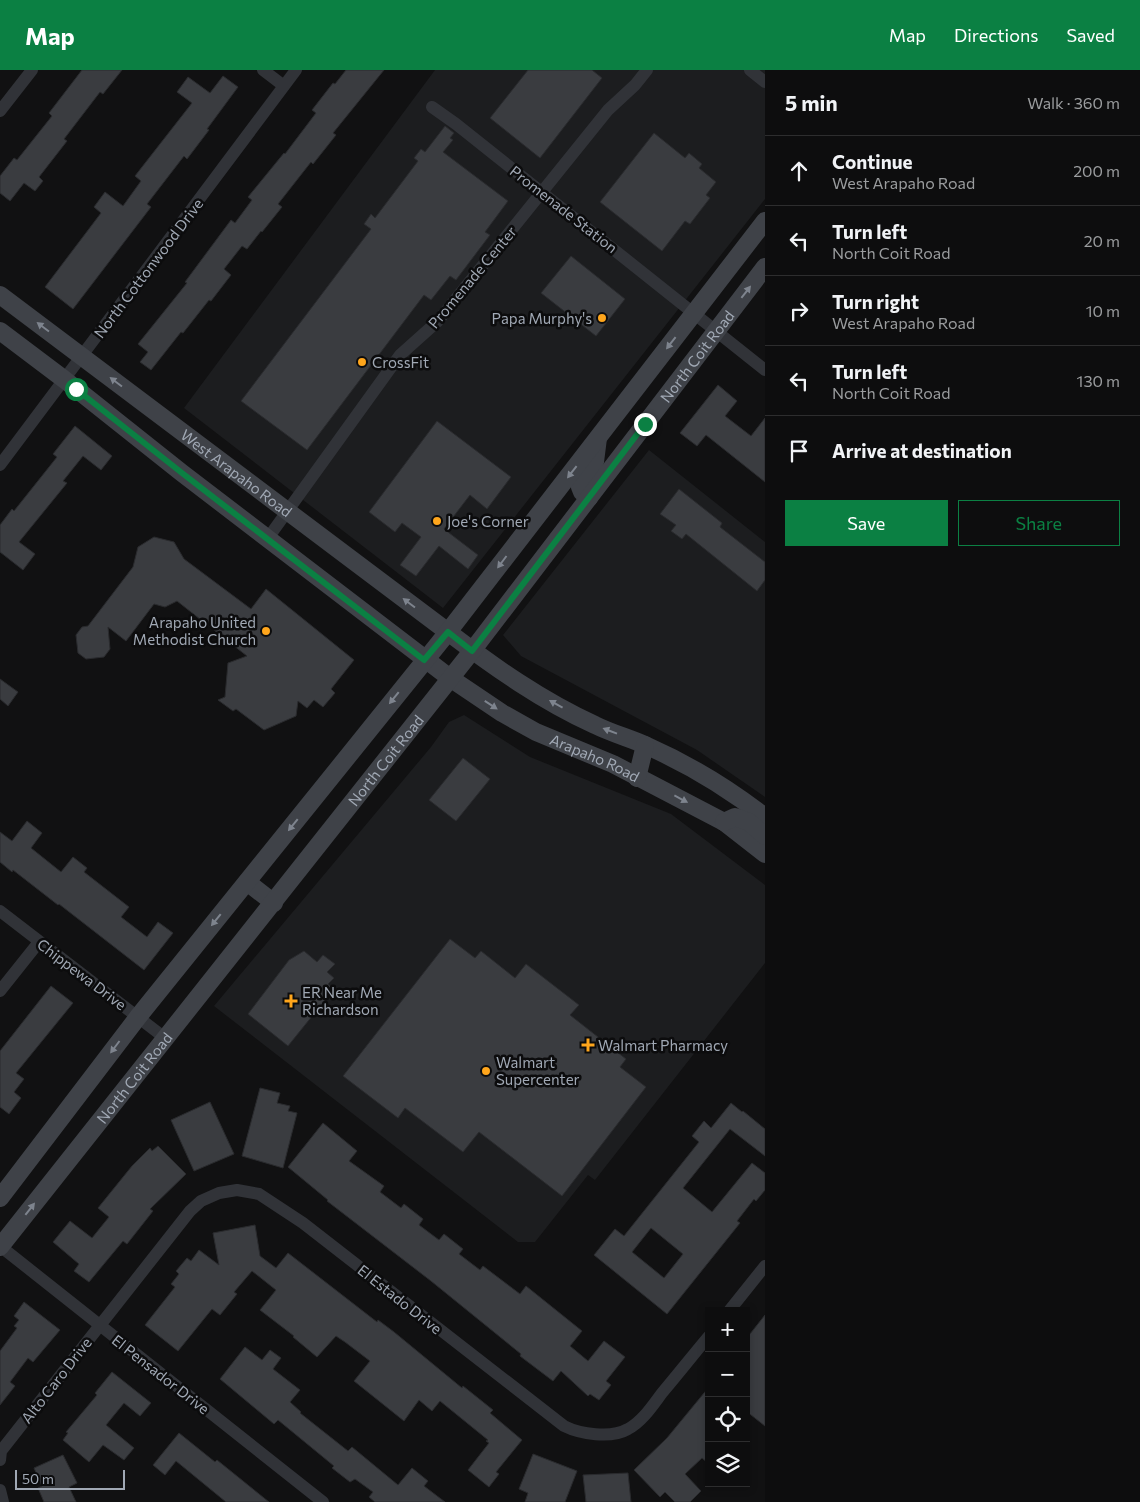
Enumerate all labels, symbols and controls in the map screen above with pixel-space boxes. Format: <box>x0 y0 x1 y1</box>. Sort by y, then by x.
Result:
text: Map <box>25 21 75 50</box>
text: Map <box>889 24 926 46</box>
text: Directions <box>954 24 1038 46</box>
text: Saved <box>1066 24 1115 46</box>
text: 5 min <box>785 90 838 115</box>
text: Walk · 360 m <box>1027 93 1120 112</box>
text: Continue <box>832 150 912 173</box>
icon: ahead <box>785 157 813 185</box>
text: 200 m <box>1073 161 1120 180</box>
street label: Promenade Station <box>507 162 621 256</box>
text: West Arapaho Road <box>832 173 975 192</box>
street label: North Cottonwood Drive <box>90 195 206 341</box>
text: Turn left <box>832 220 907 243</box>
street label: Promenade Center <box>424 222 520 332</box>
icon: left <box>785 227 813 255</box>
text: 20 m <box>1084 231 1120 250</box>
text: North Coit Road <box>832 243 950 262</box>
one-way arrow <box>740 286 751 299</box>
text: Turn right <box>832 290 919 313</box>
icon: right <box>785 297 813 325</box>
text: 10 m <box>1086 301 1120 320</box>
street label: North Coit Road <box>656 307 738 406</box>
place label: Papa Murphy's <box>492 309 592 327</box>
marker: Papa Murphy's <box>596 312 608 324</box>
text: West Arapaho Road <box>832 313 975 332</box>
one-way arrow <box>36 322 50 332</box>
one-way arrow <box>666 336 676 350</box>
place label: CrossFit <box>372 353 429 371</box>
marker: CrossFit <box>356 356 368 368</box>
text: Turn left <box>832 360 907 383</box>
icon: left <box>785 367 813 395</box>
text: 130 m <box>1077 371 1120 390</box>
one-way arrow <box>109 377 123 387</box>
route start <box>65 378 88 401</box>
text: North Coit Road <box>832 383 950 402</box>
route end <box>634 413 657 436</box>
street label: West Arapaho Road <box>177 425 296 521</box>
icon: arrive <box>785 437 813 465</box>
text: Arrive at destination <box>832 439 1012 462</box>
one-way arrow <box>566 465 577 478</box>
button: Save <box>785 500 948 546</box>
button: Share <box>958 500 1120 546</box>
place label: Joe's Corner <box>447 512 529 530</box>
marker: Joe's Corner <box>431 515 443 527</box>
one-way arrow <box>496 555 507 568</box>
one-way arrow <box>403 597 416 608</box>
place label: Arapaho United Methodist Church <box>133 613 256 648</box>
marker: Arapaho United Methodist Church <box>260 625 272 637</box>
one-way arrow <box>389 691 399 705</box>
one-way arrow <box>484 700 497 710</box>
one-way arrow <box>550 700 563 709</box>
street label: North Coit Road <box>344 711 427 809</box>
one-way arrow <box>603 727 618 735</box>
street label: Arapaho Road <box>547 730 643 785</box>
one-way arrow <box>674 795 689 803</box>
one-way arrow <box>287 818 298 831</box>
one-way arrow <box>211 914 222 927</box>
street label: Chippewa Drive <box>34 935 130 1013</box>
place label: ER Near Me Richardson <box>302 983 382 1018</box>
marker: ER Near Me Richardson <box>284 994 298 1008</box>
street label: North Coit Road <box>93 1029 176 1127</box>
place label: Walmart Pharmacy <box>598 1036 728 1054</box>
marker: Walmart Pharmacy <box>582 1039 594 1051</box>
one-way arrow <box>110 1040 120 1054</box>
place label: Walmart Supercenter <box>496 1053 580 1088</box>
marker: Walmart Supercenter <box>480 1065 492 1077</box>
one-way arrow <box>25 1203 36 1216</box>
street label: El Estado Drive <box>354 1261 446 1338</box>
map controls <box>705 1307 750 1487</box>
button: + <box>705 1307 750 1352</box>
street label: El Pensador Drive <box>109 1330 213 1418</box>
street label: Alto Caro Drive <box>17 1333 95 1427</box>
button: − <box>705 1352 750 1397</box>
button: locate <box>705 1397 750 1442</box>
button: layers <box>705 1442 750 1487</box>
scale bar <box>15 1467 125 1490</box>
text: 50 m <box>22 1470 54 1487</box>

